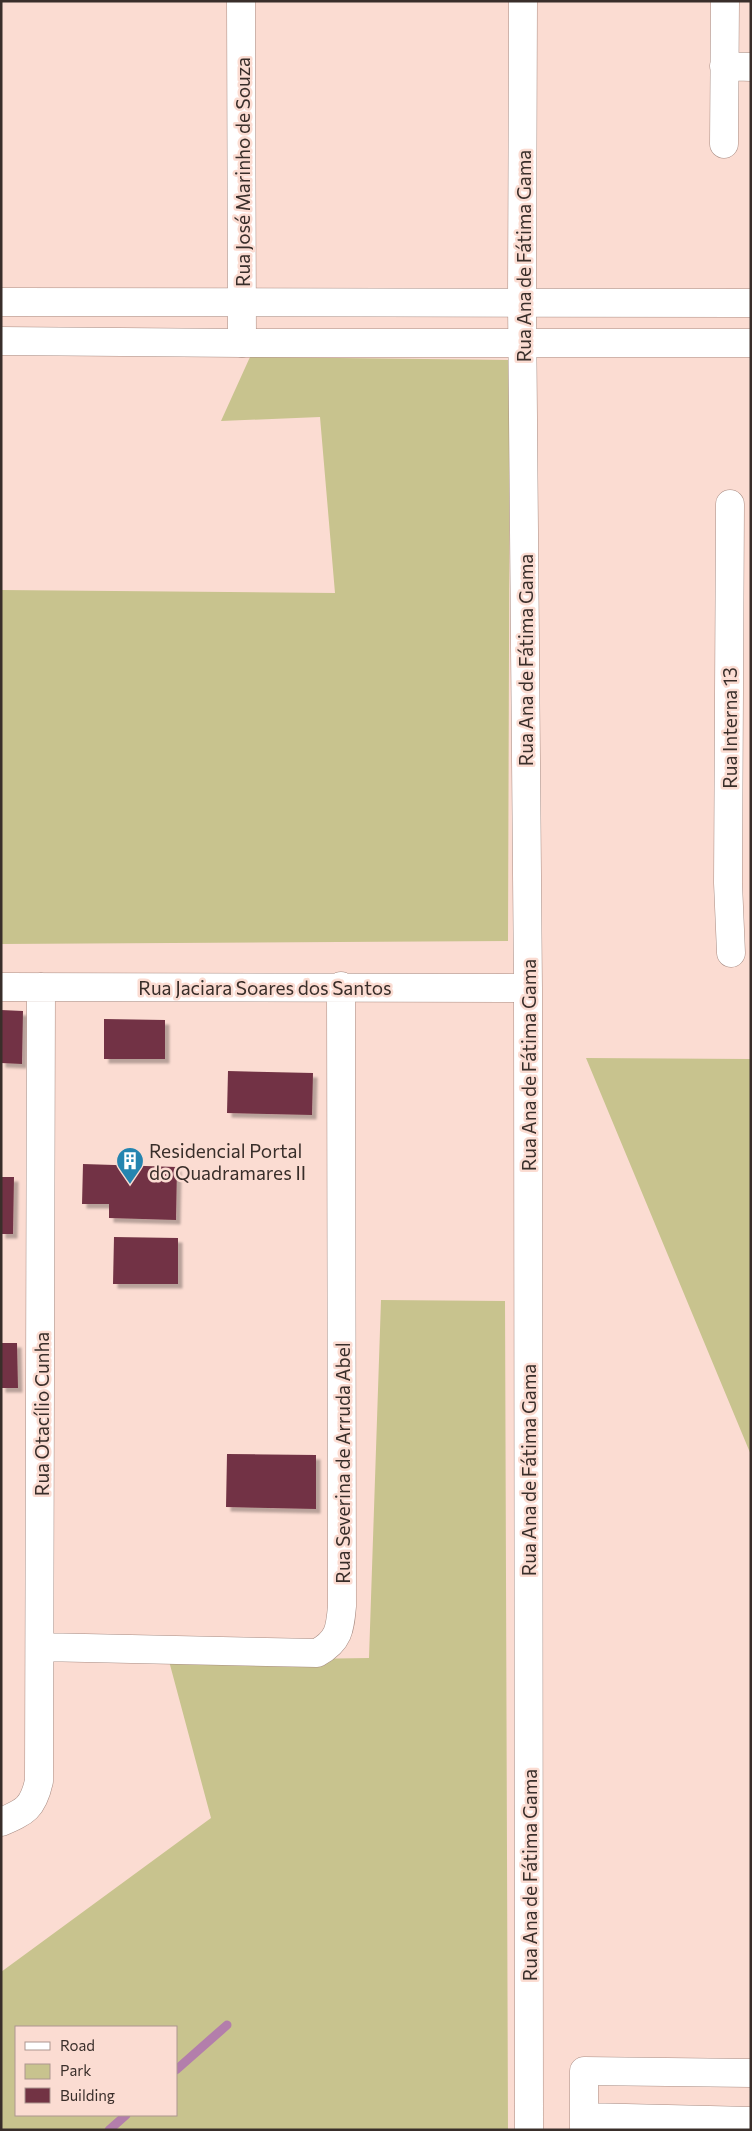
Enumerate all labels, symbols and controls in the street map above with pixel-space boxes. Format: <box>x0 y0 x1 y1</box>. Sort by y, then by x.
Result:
street label: Rua José Marinho de Souza <box>231 57 254 287</box>
street label: Rua Ana de Fátima Gama <box>512 150 535 362</box>
street label: Rua Ana de Fátima Gama <box>514 554 537 766</box>
street label: Rua Interna 13 <box>718 667 741 789</box>
street label: Rua Ana de Fátima Gama <box>517 959 540 1171</box>
street label: Rua Jaciara Soares dos Santos <box>138 976 392 999</box>
place label: Residencial Portal do Quadramares II <box>149 1139 306 1184</box>
building icon: Residencial Portal do Quadramares II <box>115 1146 145 1185</box>
street label: Rua Otacílio Cunha <box>30 1332 53 1496</box>
street label: Rua Severina de Arruda Abel <box>331 1342 354 1584</box>
street label: Rua Ana de Fátima Gama <box>517 1364 540 1576</box>
street label: Rua Ana de Fátima Gama <box>518 1769 541 1981</box>
legend <box>15 2026 178 2116</box>
text: Road <box>60 2036 95 2054</box>
text: Park <box>60 2061 91 2079</box>
text: Building <box>60 2086 115 2104</box>

